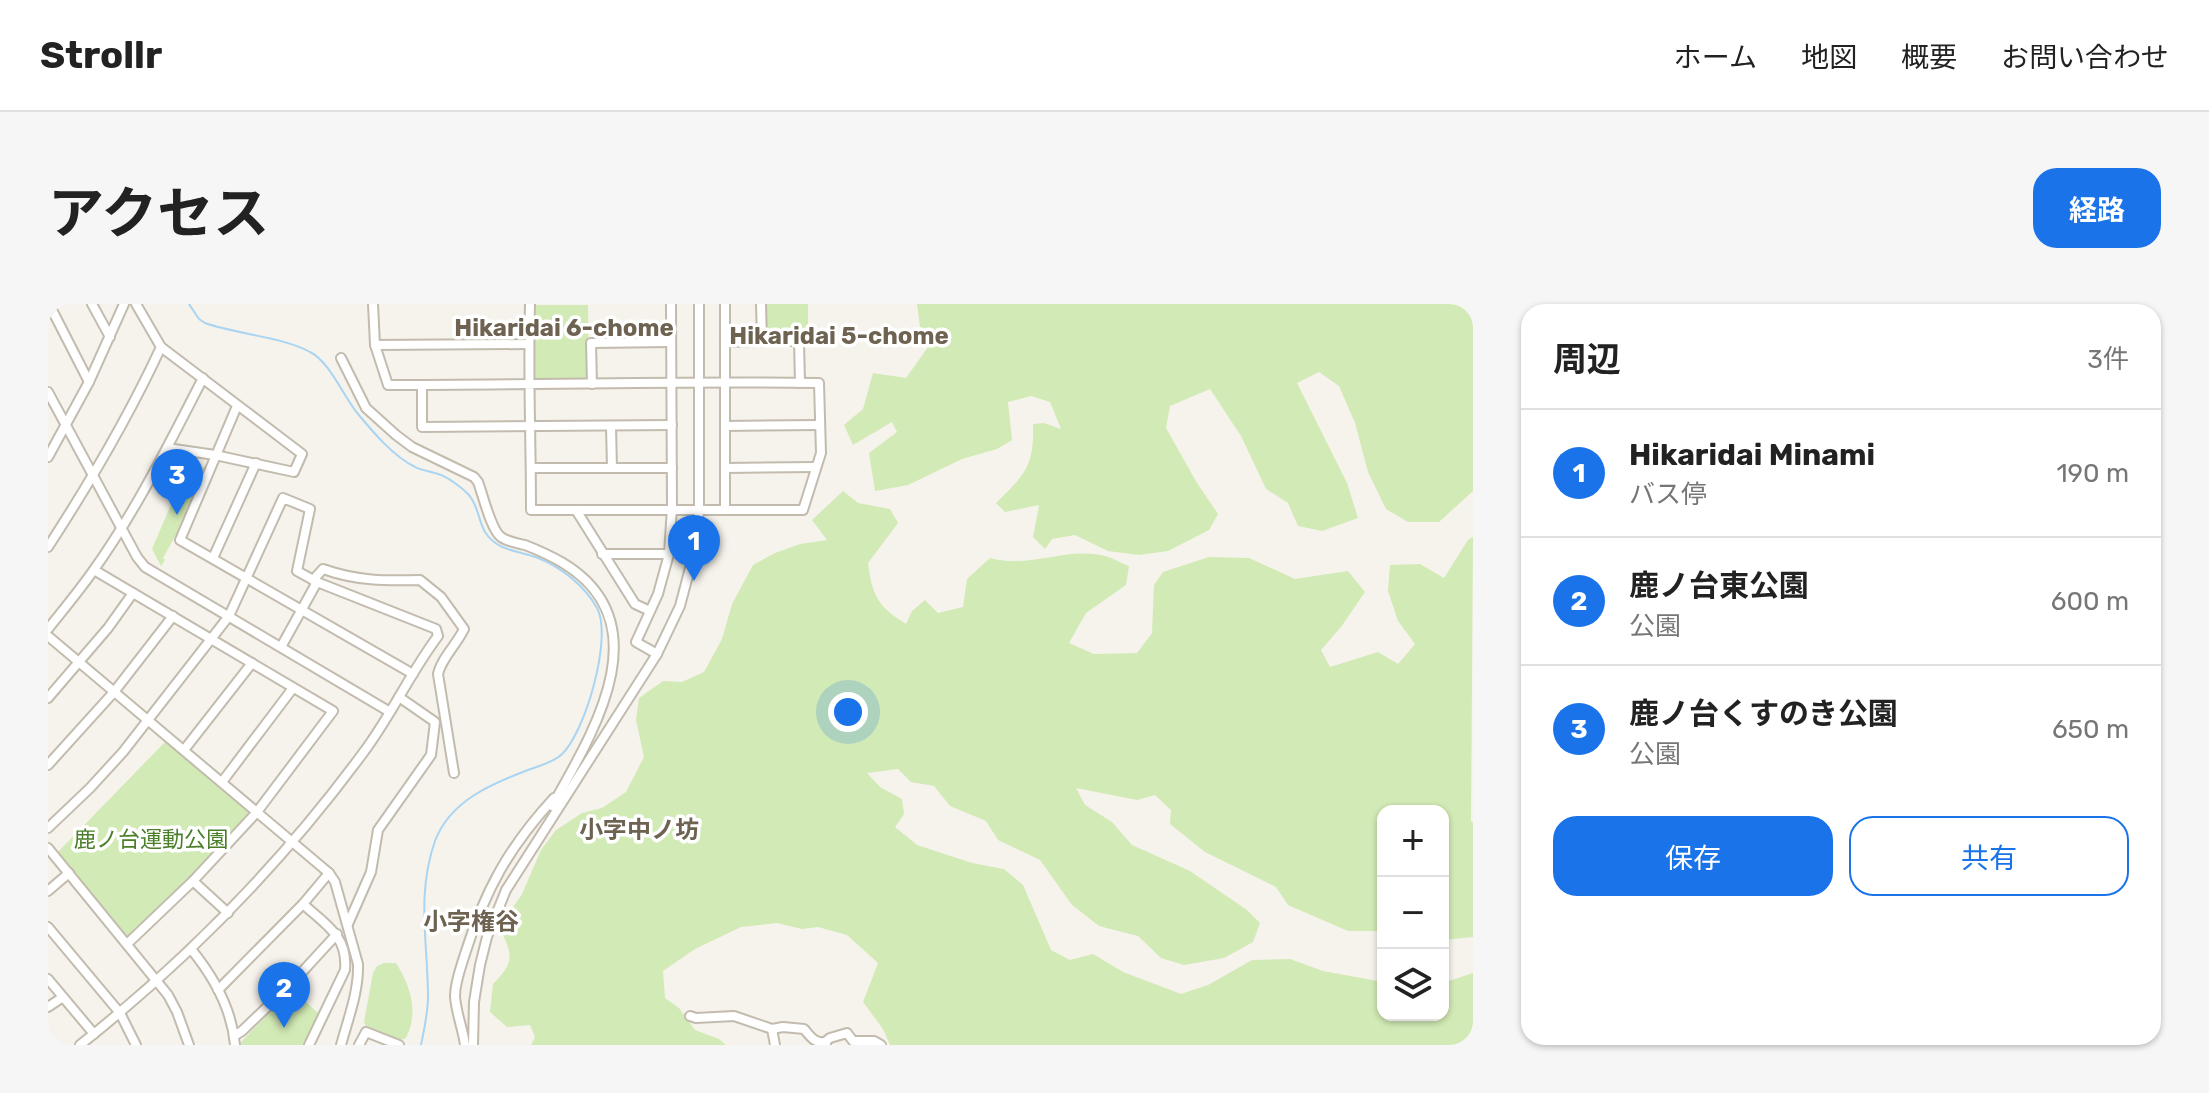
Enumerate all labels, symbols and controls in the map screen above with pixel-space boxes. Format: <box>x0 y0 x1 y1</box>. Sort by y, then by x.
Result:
text: Strollr <box>40 32 162 78</box>
text: ホーム <box>1674 41 1757 74</box>
text: 地図 <box>1801 41 1857 74</box>
text: 概要 <box>1901 41 1957 74</box>
text: お問い合わせ <box>2001 41 2169 74</box>
button: 経路 <box>2033 168 2161 248</box>
text: アクセス <box>48 181 269 247</box>
district label: Hikaridai 6-chome <box>454 314 674 342</box>
district label: Hikaridai 5-chome <box>729 322 949 350</box>
text: 周辺 <box>1553 339 1621 380</box>
text: 3件 <box>2087 344 2129 375</box>
text: Hikaridai Minami <box>1629 437 1875 473</box>
pin: 3 <box>151 449 203 515</box>
text: 1 <box>1573 458 1585 489</box>
text: 190 m <box>2056 458 2129 489</box>
text: バス停 <box>1629 479 1707 510</box>
pin: 1 <box>668 515 720 581</box>
text: 鹿ノ台東公園 <box>1629 568 1809 604</box>
text: 2 <box>1571 586 1587 617</box>
text: 600 m <box>2051 586 2129 617</box>
text: 公園 <box>1629 611 1681 642</box>
your location <box>828 692 868 732</box>
text: 鹿ノ台くすのき公園 <box>1629 696 1898 732</box>
text: 3 <box>1570 714 1588 745</box>
text: 650 m <box>2052 714 2129 745</box>
text: 公園 <box>1629 739 1681 770</box>
map controls <box>1377 805 1449 1021</box>
button: + <box>1377 805 1449 877</box>
district label: 小字中ノ坊 <box>579 816 699 844</box>
button: 保存 <box>1553 816 1833 896</box>
button: 共有 <box>1849 816 2129 896</box>
park label: 鹿ノ台運動公園 <box>74 826 228 853</box>
button: − <box>1377 877 1449 949</box>
district label: 小字権谷 <box>423 908 519 936</box>
button: layers <box>1377 949 1449 1021</box>
pin: 2 <box>258 962 310 1028</box>

